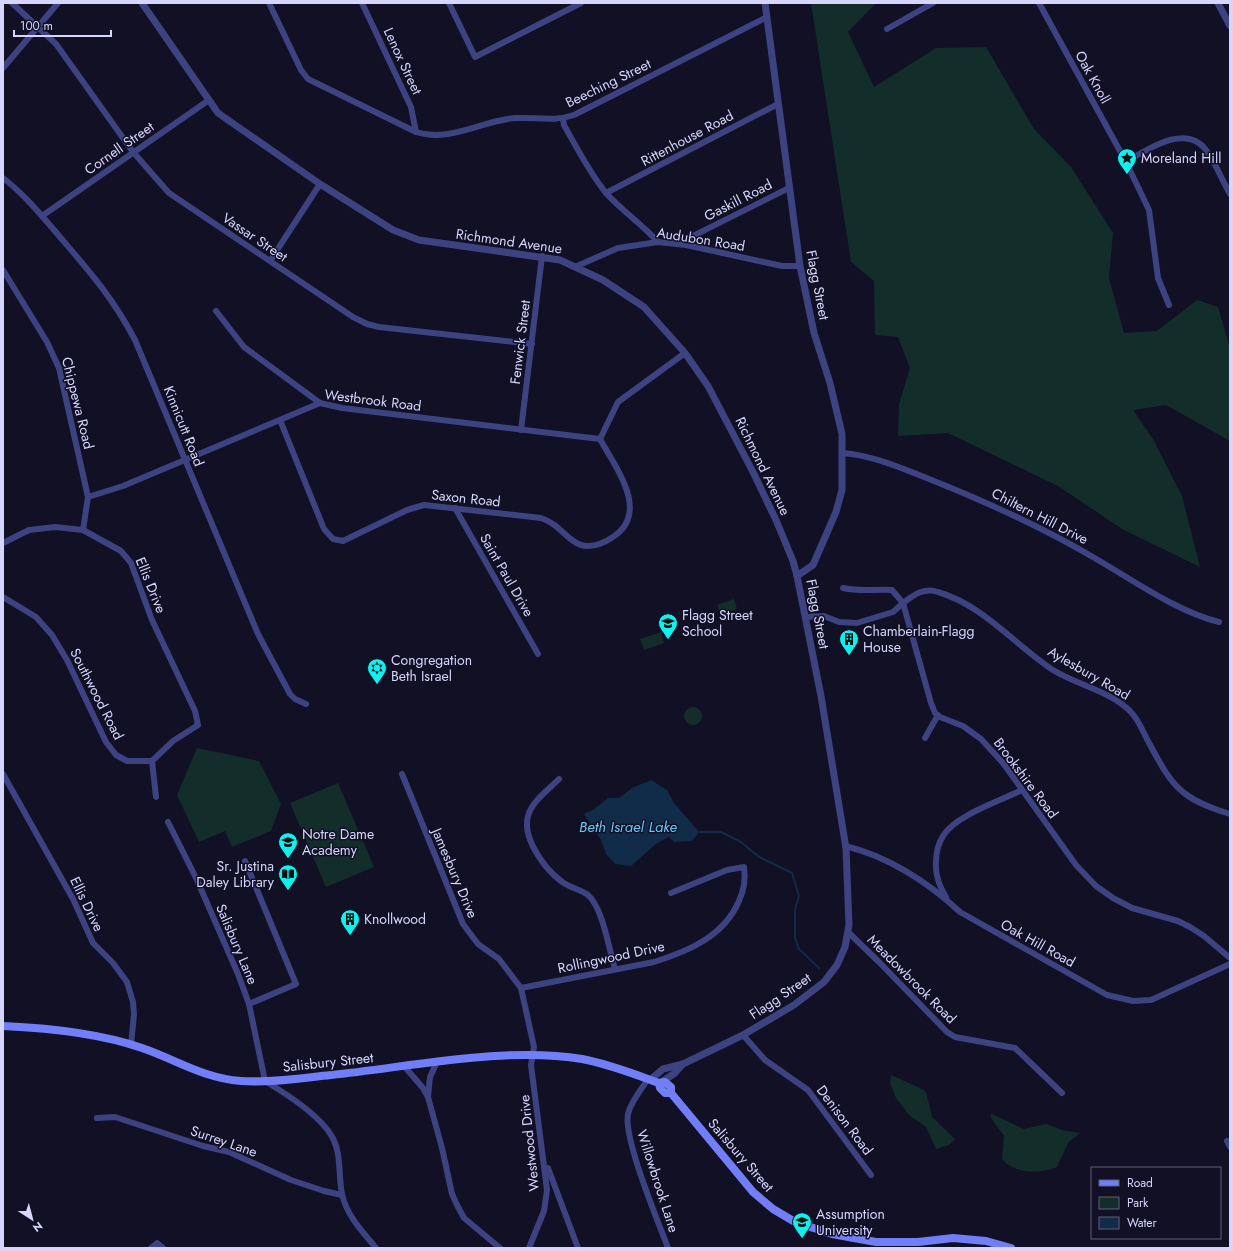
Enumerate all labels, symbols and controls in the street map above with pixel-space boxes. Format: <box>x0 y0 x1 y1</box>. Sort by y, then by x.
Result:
scale bar <box>14 12 111 38</box>
text: 100 m <box>20 17 53 35</box>
street label: Lenox Street <box>379 24 428 98</box>
street label: Oak Knoll <box>1070 47 1116 107</box>
street label: Beeching Street <box>562 53 655 112</box>
street label: Rittenhouse Road <box>637 105 737 171</box>
street label: Cornell Street <box>80 116 158 179</box>
place icon: Moreland Hill <box>1116 147 1138 175</box>
place label: Moreland Hill <box>1141 148 1221 168</box>
street label: Gaskill Road <box>701 174 775 226</box>
street label: Vassar Street <box>218 208 292 267</box>
street label: Audubon Road <box>655 222 747 256</box>
street label: Richmond Avenue <box>455 224 563 258</box>
street label: Flagg Street <box>801 248 835 322</box>
street label: Fenwick Street <box>505 298 535 385</box>
street label: Chippewa Road <box>57 355 99 451</box>
street label: Kinnicutt Road <box>159 383 209 469</box>
street label: Westbrook Road <box>323 384 423 416</box>
street label: Richmond Avenue <box>731 413 795 519</box>
street label: Chiltern Hill Drive <box>988 483 1092 549</box>
street label: Saxon Road <box>430 484 502 512</box>
street label: Saint Paul Drive <box>475 530 539 620</box>
street label: Ellis Drive <box>131 554 171 616</box>
street label: Flagg Street <box>801 577 835 651</box>
place label: Flagg Street School <box>682 605 753 641</box>
school or university icon: Flagg Street School <box>657 612 679 640</box>
place label: Chamberlain-Flagg House <box>863 621 974 657</box>
building icon: Chamberlain-Flagg House <box>838 628 860 656</box>
street label: Aylesbury Road <box>1044 641 1134 705</box>
street label: Southwood Road <box>65 645 129 743</box>
place label: Congregation Beth Israel <box>391 650 472 686</box>
synagogue icon: Congregation Beth Israel <box>366 657 388 685</box>
street label: Brookshire Road <box>989 733 1063 823</box>
water label: Beth Israel Lake <box>579 816 677 838</box>
street label: Jamesbury Drive <box>426 823 483 921</box>
place label: Notre Dame Academy <box>302 824 374 860</box>
school or university icon: Notre Dame Academy <box>277 831 299 859</box>
place label: Sr. Justina Daley Library <box>196 856 275 892</box>
library icon: Sr. Justina Daley Library <box>277 863 299 891</box>
street label: Ellis Drive <box>65 873 109 935</box>
street label: Salisbury Lane <box>211 901 263 987</box>
building icon: Knollwood <box>339 908 361 936</box>
place label: Knollwood <box>364 909 426 929</box>
street label: Oak Hill Road <box>997 914 1079 972</box>
street label: Meadowbrook Road <box>863 930 961 1028</box>
street label: Rollingwood Drive <box>556 936 666 978</box>
street label: Flagg Street <box>745 968 815 1024</box>
street label: Salisbury Street <box>282 1047 375 1077</box>
street label: Denison Road <box>812 1081 878 1159</box>
street label: Westwood Drive <box>514 1094 544 1192</box>
street label: Salisbury Street <box>704 1114 779 1196</box>
street label: Surrey Lane <box>188 1120 260 1162</box>
street label: Willowbrook Lane <box>632 1127 684 1235</box>
legend <box>1091 1167 1221 1239</box>
text: Road <box>1127 1174 1153 1192</box>
text: Park <box>1127 1194 1149 1212</box>
north arrow <box>12 1199 52 1239</box>
place label: Assumption University <box>816 1204 885 1240</box>
school or university icon: Assumption University <box>791 1211 813 1239</box>
text: Water <box>1127 1214 1158 1232</box>
text: N <box>30 1218 46 1236</box>

